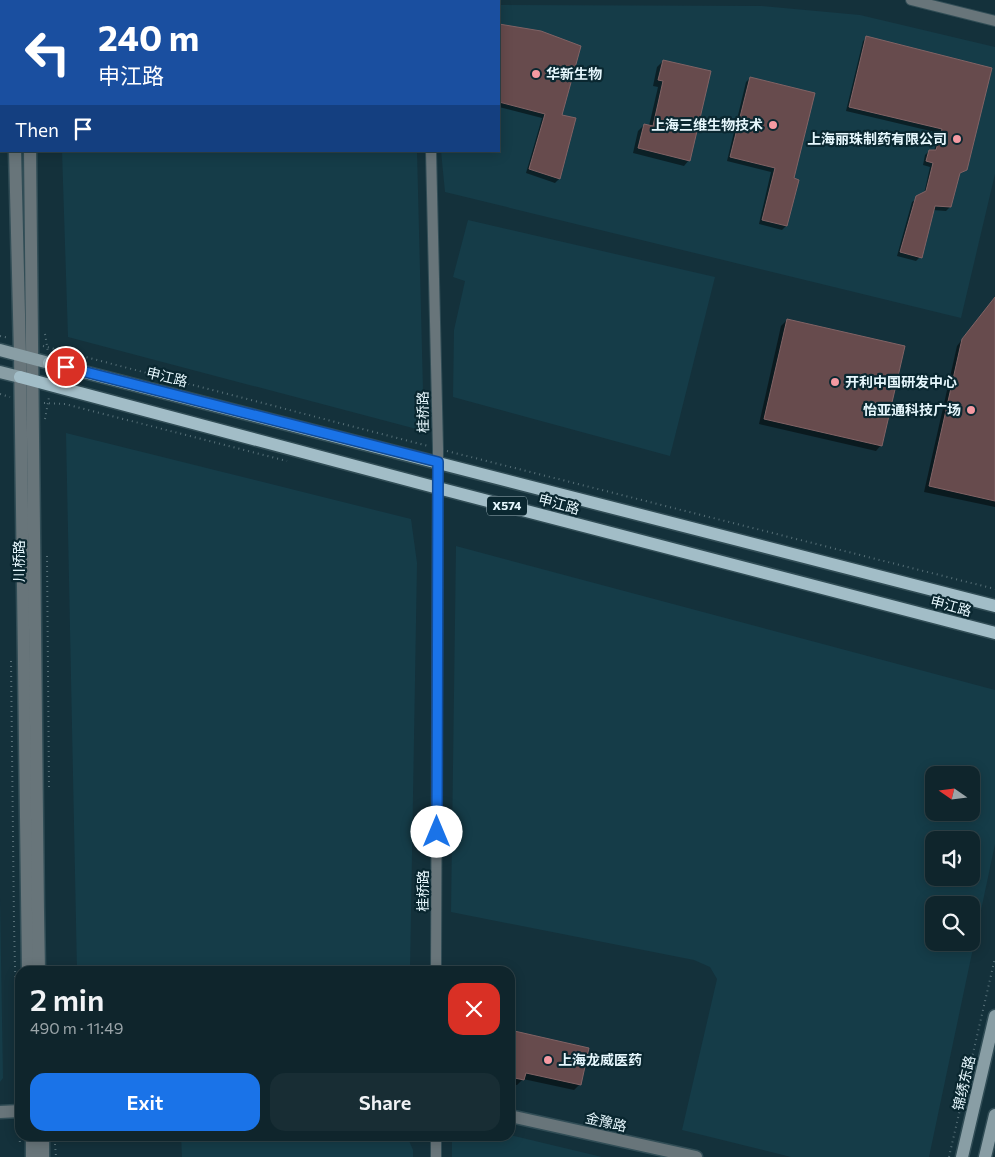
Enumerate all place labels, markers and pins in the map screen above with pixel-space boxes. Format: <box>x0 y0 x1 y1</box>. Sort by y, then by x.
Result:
place label: 华新生物 <box>546 65 602 82</box>
marker: 华新生物 <box>530 68 542 80</box>
place label: 上海三维生物技术 <box>651 116 763 133</box>
marker: 上海三维生物技术 <box>767 119 779 131</box>
place label: 上海丽珠制药有限公司 <box>807 130 947 147</box>
marker: 上海丽珠制药有限公司 <box>951 133 963 145</box>
pin <box>45 346 87 388</box>
place label: 开利中国研发中心 <box>845 373 957 390</box>
marker: 开利中国研发中心 <box>829 376 841 388</box>
place label: 怡亚通科技广场 <box>863 401 961 418</box>
marker: 怡亚通科技广场 <box>965 404 977 416</box>
place label: 上海龙威医药 <box>558 1051 642 1068</box>
marker: 上海龙威医药 <box>542 1054 554 1066</box>

